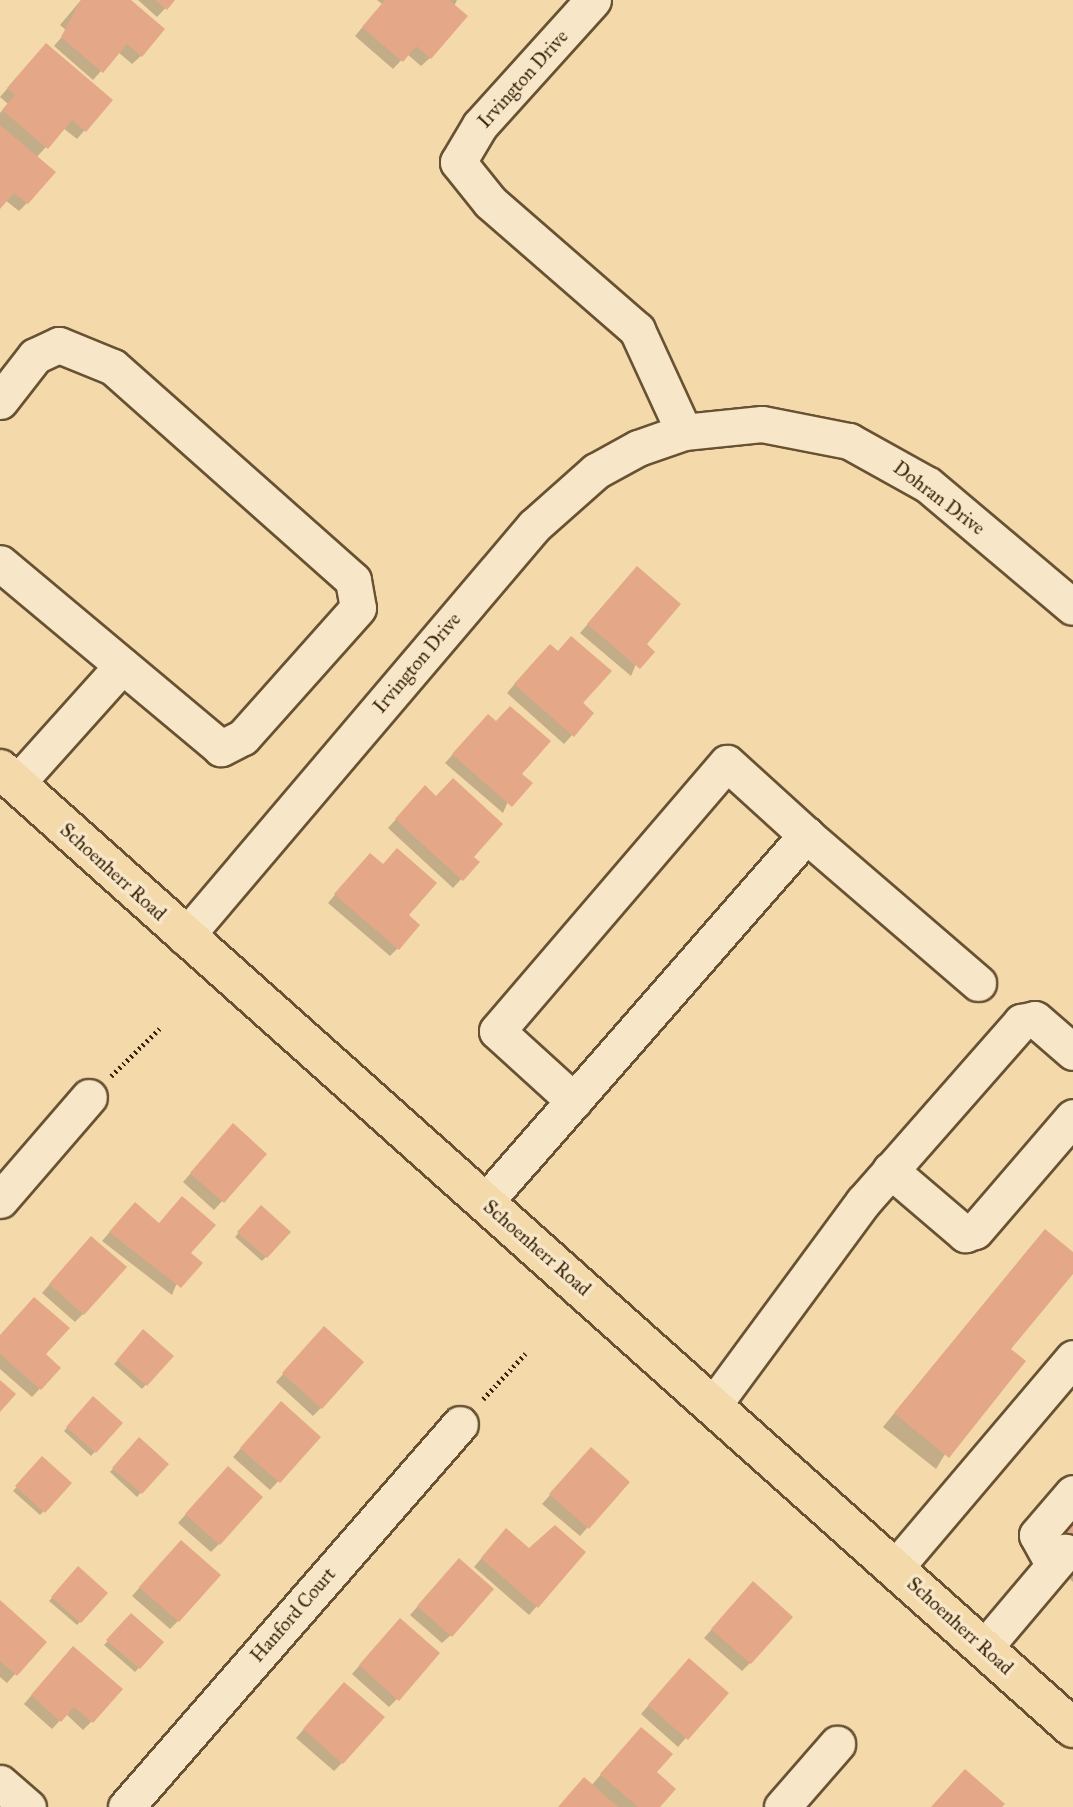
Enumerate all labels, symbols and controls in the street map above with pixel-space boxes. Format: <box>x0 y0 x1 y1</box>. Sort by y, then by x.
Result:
street label: Irvington Drive <box>473 25 573 133</box>
street label: Dohran Drive <box>889 456 989 540</box>
street label: Irvington Drive <box>368 608 466 718</box>
street label: Schoenherr Road <box>55 819 171 925</box>
street label: Schoenherr Road <box>479 1195 595 1301</box>
street label: Hanford Court <box>246 1563 340 1667</box>
street label: Schoenherr Road <box>902 1573 1018 1679</box>

